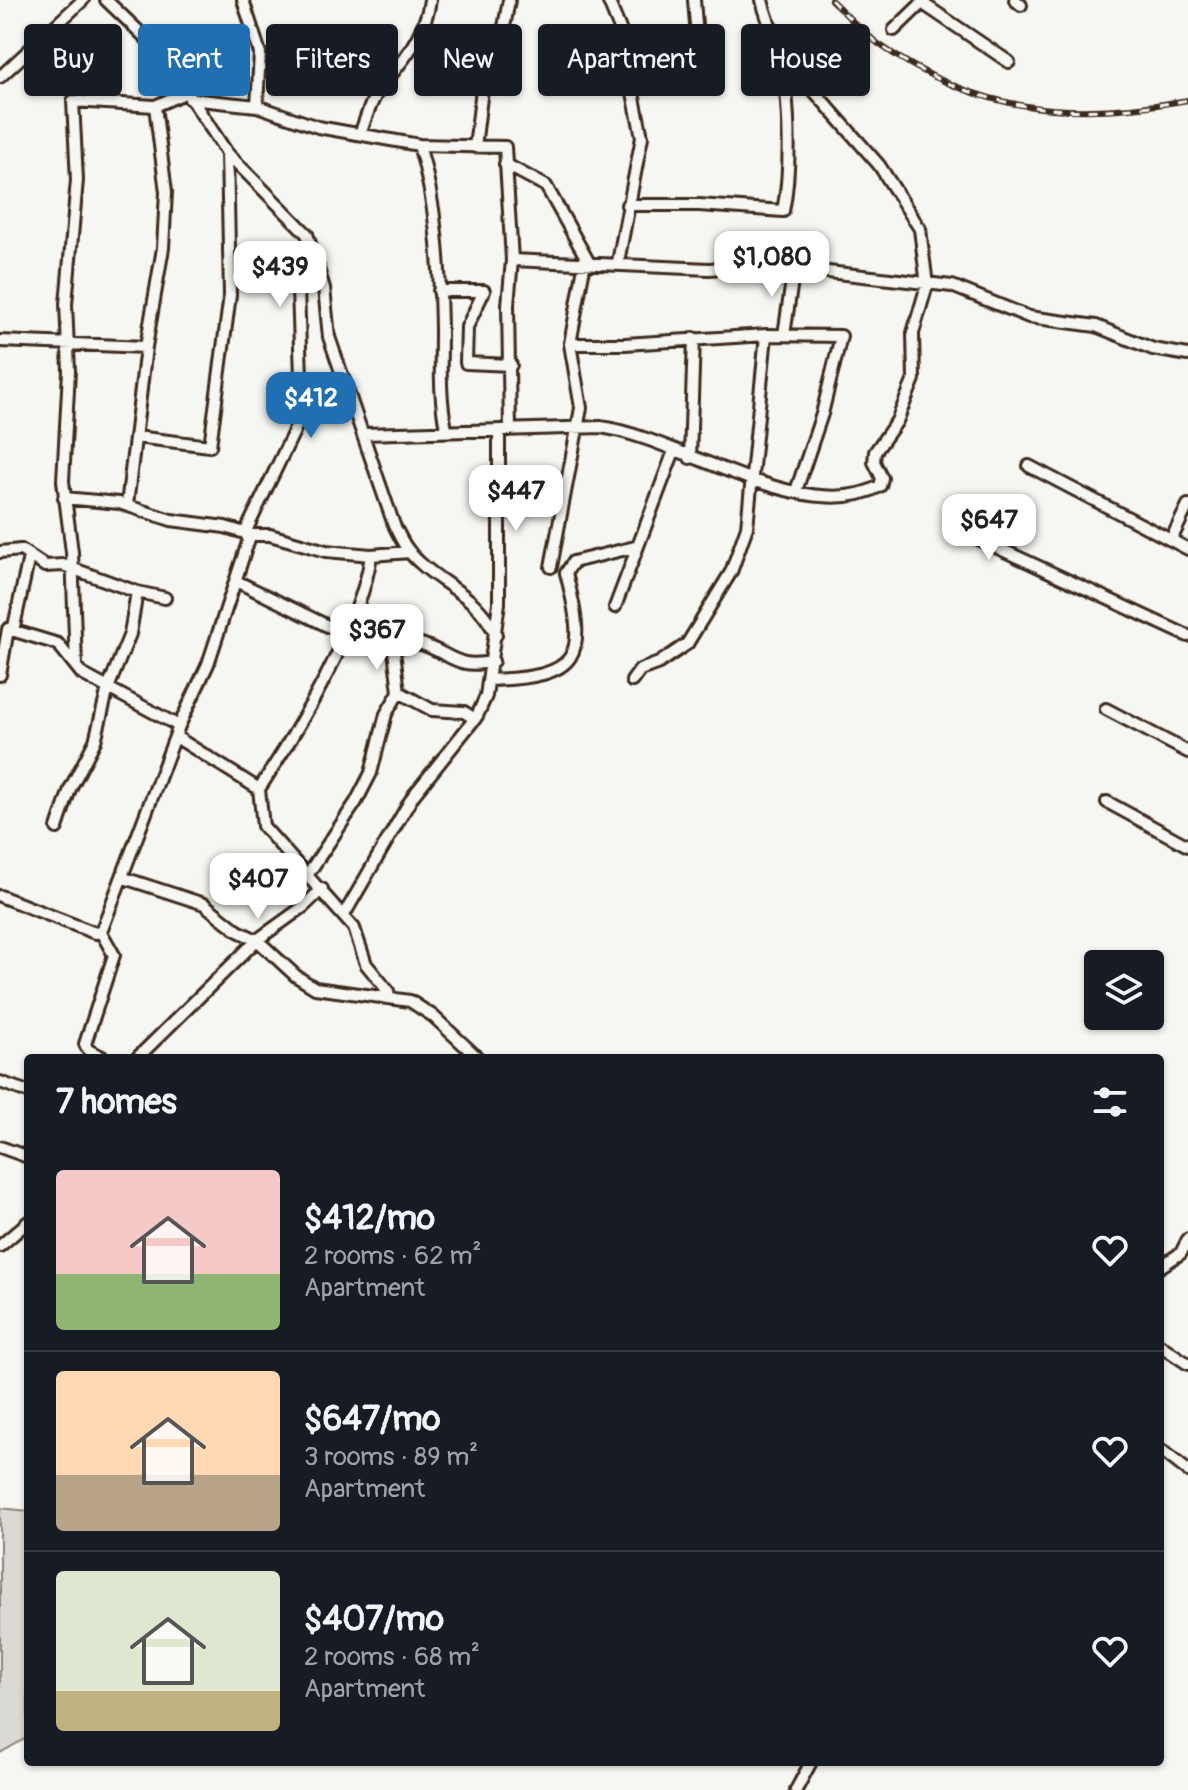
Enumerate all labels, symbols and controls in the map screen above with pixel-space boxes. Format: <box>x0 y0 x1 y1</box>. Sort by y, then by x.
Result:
chip: Buy <box>24 24 122 96</box>
chip: Rent <box>138 24 250 96</box>
chip: Filters <box>266 24 398 96</box>
chip: New <box>414 24 522 96</box>
chip: Apartment <box>538 24 725 96</box>
chip: House <box>741 24 870 96</box>
pin: $1,080 <box>707 231 837 299</box>
pin: $439 <box>233 241 327 309</box>
text: $1,080 <box>732 241 812 273</box>
text: $439 <box>251 251 309 283</box>
pin: $412 <box>264 372 358 440</box>
text: $412 <box>284 382 338 414</box>
pin: $447 <box>469 465 563 533</box>
text: $447 <box>487 475 545 507</box>
pin: $647 <box>942 494 1036 562</box>
text: $647 <box>960 504 1018 536</box>
pin: $367 <box>330 604 424 672</box>
text: $367 <box>348 614 406 646</box>
pin: $407 <box>211 853 305 921</box>
text: $407 <box>228 863 288 895</box>
map controls <box>1084 950 1164 1030</box>
button: layers <box>1084 950 1164 1030</box>
icon: filters <box>1088 1080 1132 1124</box>
text: 7 homes <box>56 1081 177 1124</box>
text: $412/mo <box>304 1197 435 1240</box>
icon: home <box>120 1202 216 1298</box>
icon: heart <box>1088 1228 1132 1272</box>
text: 2 rooms · 62 m² <box>304 1240 481 1272</box>
text: Apartment <box>304 1272 425 1304</box>
text: $647/mo <box>304 1398 441 1441</box>
icon: home <box>120 1403 216 1499</box>
icon: heart <box>1088 1429 1132 1473</box>
text: 3 rooms · 89 m² <box>304 1441 478 1473</box>
text: Apartment <box>304 1473 425 1505</box>
text: $407/mo <box>304 1598 444 1641</box>
icon: home <box>120 1603 216 1699</box>
icon: heart <box>1088 1629 1132 1673</box>
text: 2 rooms · 68 m² <box>304 1641 480 1673</box>
text: Apartment <box>304 1673 425 1705</box>

